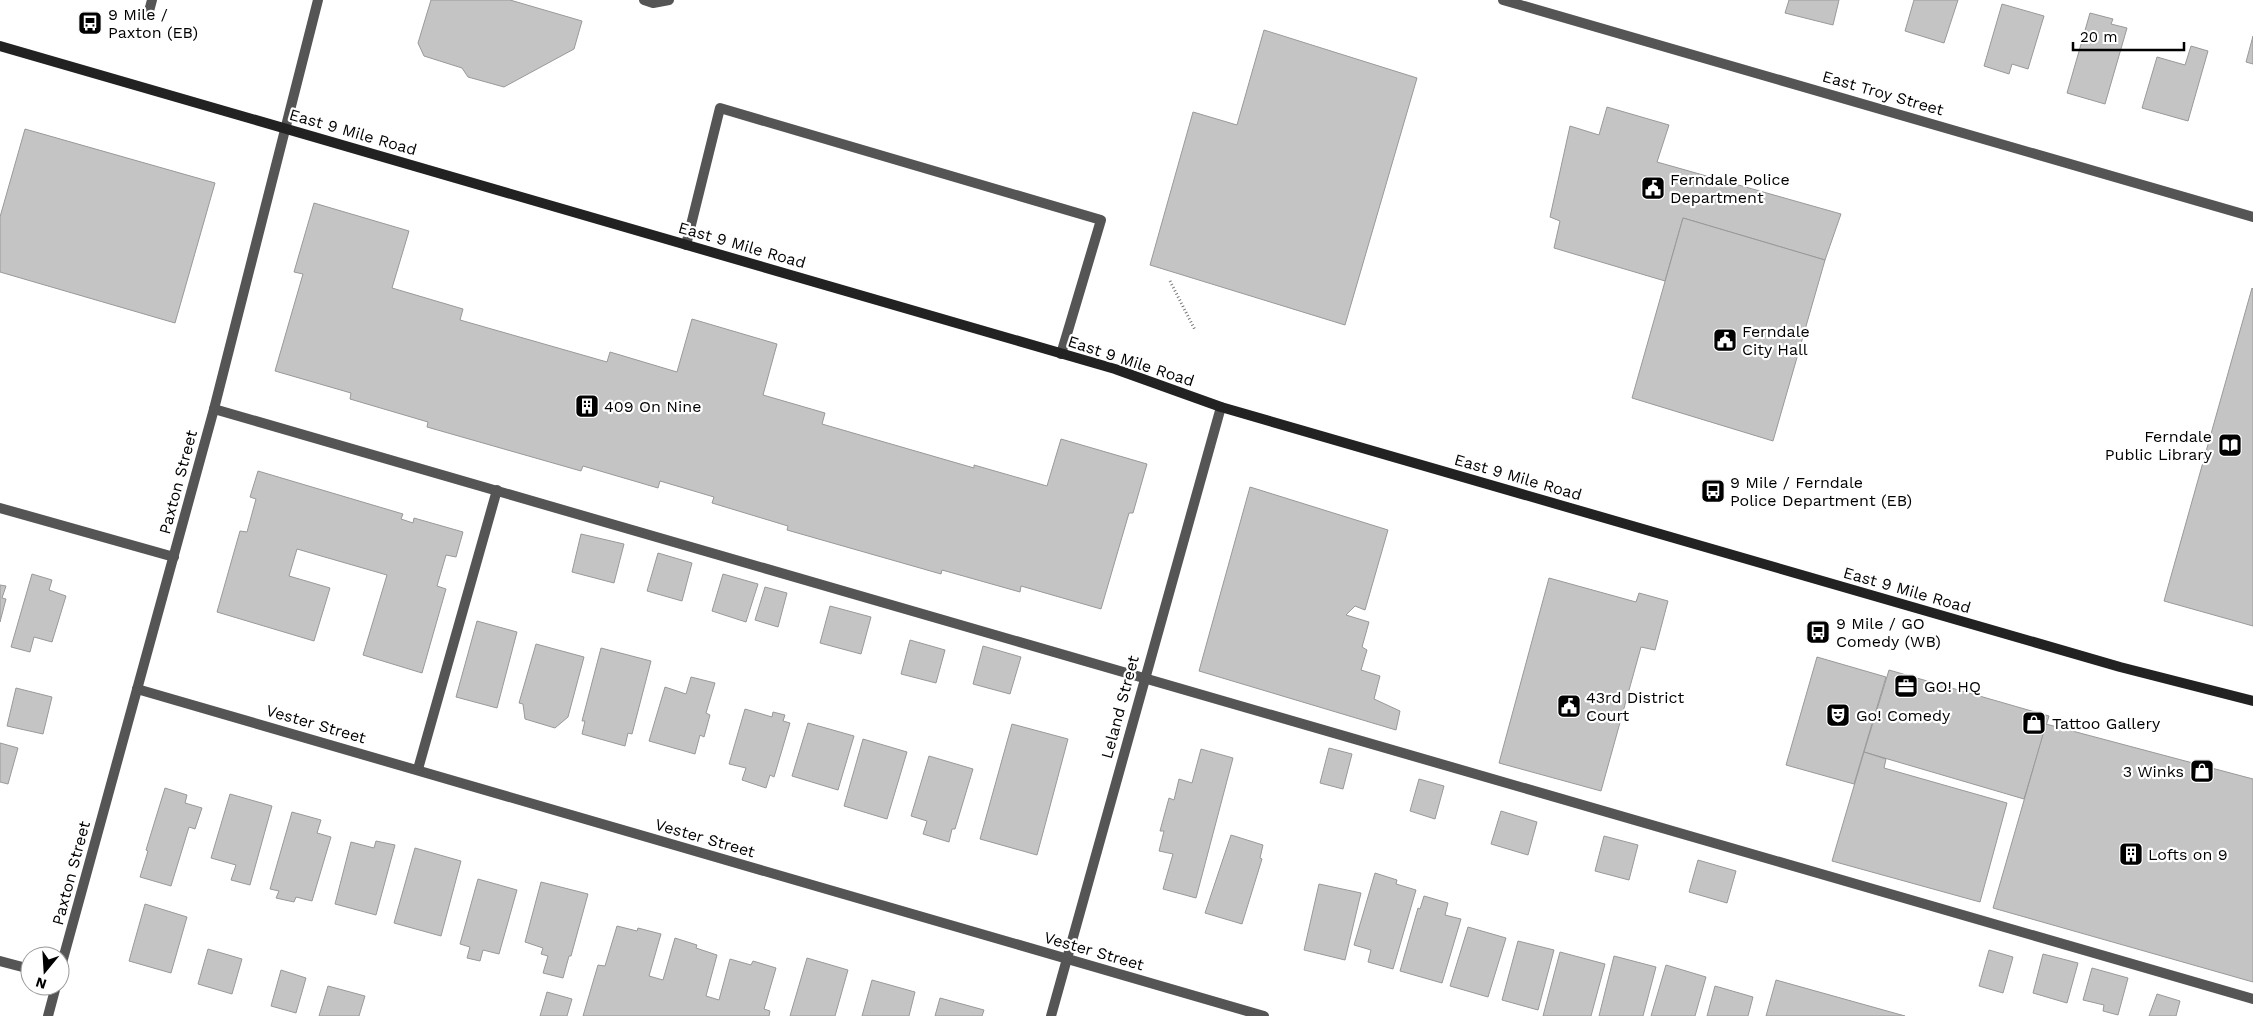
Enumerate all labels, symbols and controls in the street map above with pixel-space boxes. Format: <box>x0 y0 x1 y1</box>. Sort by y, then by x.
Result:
place label: 9 Mile / Paxton (EB) <box>108 5 198 42</box>
bus stop icon: 9 Mile / Paxton (EB) <box>77 10 103 36</box>
scale bar <box>2073 20 2184 52</box>
text: 20 m <box>2080 28 2118 46</box>
street label: East Troy Street <box>1820 67 1946 119</box>
street label: East 9 Mile Road <box>287 105 419 159</box>
place label: Ferndale Police Department <box>1670 170 1790 207</box>
public building icon: Ferndale Police Department <box>1640 175 1666 201</box>
street label: East 9 Mile Road <box>676 218 808 272</box>
place label: Ferndale City Hall <box>1742 322 1810 359</box>
public building icon: Ferndale City Hall <box>1712 327 1738 353</box>
street label: East 9 Mile Road <box>1065 332 1197 390</box>
building icon: 409 On Nine <box>574 393 600 419</box>
place label: 409 On Nine <box>604 397 701 416</box>
street label: Paxton Street <box>155 427 201 536</box>
place label: Ferndale Public Library <box>2105 427 2213 464</box>
library icon: Ferndale Public Library <box>2217 432 2243 458</box>
street label: East 9 Mile Road <box>1452 450 1584 504</box>
place label: 9 Mile / Ferndale Police Department (EB) <box>1730 473 1912 510</box>
bus stop icon: 9 Mile / Ferndale Police Department (EB) <box>1700 478 1726 504</box>
street label: East 9 Mile Road <box>1841 563 1973 617</box>
place label: 9 Mile / GO Comedy (WB) <box>1836 614 1941 651</box>
bus stop icon: 9 Mile / GO Comedy (WB) <box>1805 619 1831 645</box>
street label: Leland Street <box>1097 653 1143 761</box>
office icon: GO! HQ <box>1893 673 1919 699</box>
place label: GO! HQ <box>1924 677 1981 696</box>
place label: 43rd District Court <box>1586 688 1684 725</box>
public building icon: 43rd District Court <box>1556 693 1582 719</box>
street label: Vester Street <box>264 701 368 747</box>
theatre icon: Go! Comedy <box>1825 702 1851 728</box>
place label: Go! Comedy <box>1856 706 1951 725</box>
shop icon: Tattoo Gallery <box>2021 710 2047 736</box>
place label: Tattoo Gallery <box>2052 714 2161 733</box>
shop icon: 3 Winks <box>2189 758 2215 784</box>
place label: 3 Winks <box>2123 762 2184 781</box>
street label: Vester Street <box>653 815 757 861</box>
street label: Paxton Street <box>48 818 94 927</box>
building icon: Lofts on 9 <box>2118 841 2144 867</box>
place label: Lofts on 9 <box>2148 845 2228 864</box>
street label: Vester Street <box>1042 928 1146 974</box>
north arrow <box>20 946 70 996</box>
text: N <box>34 974 48 993</box>

